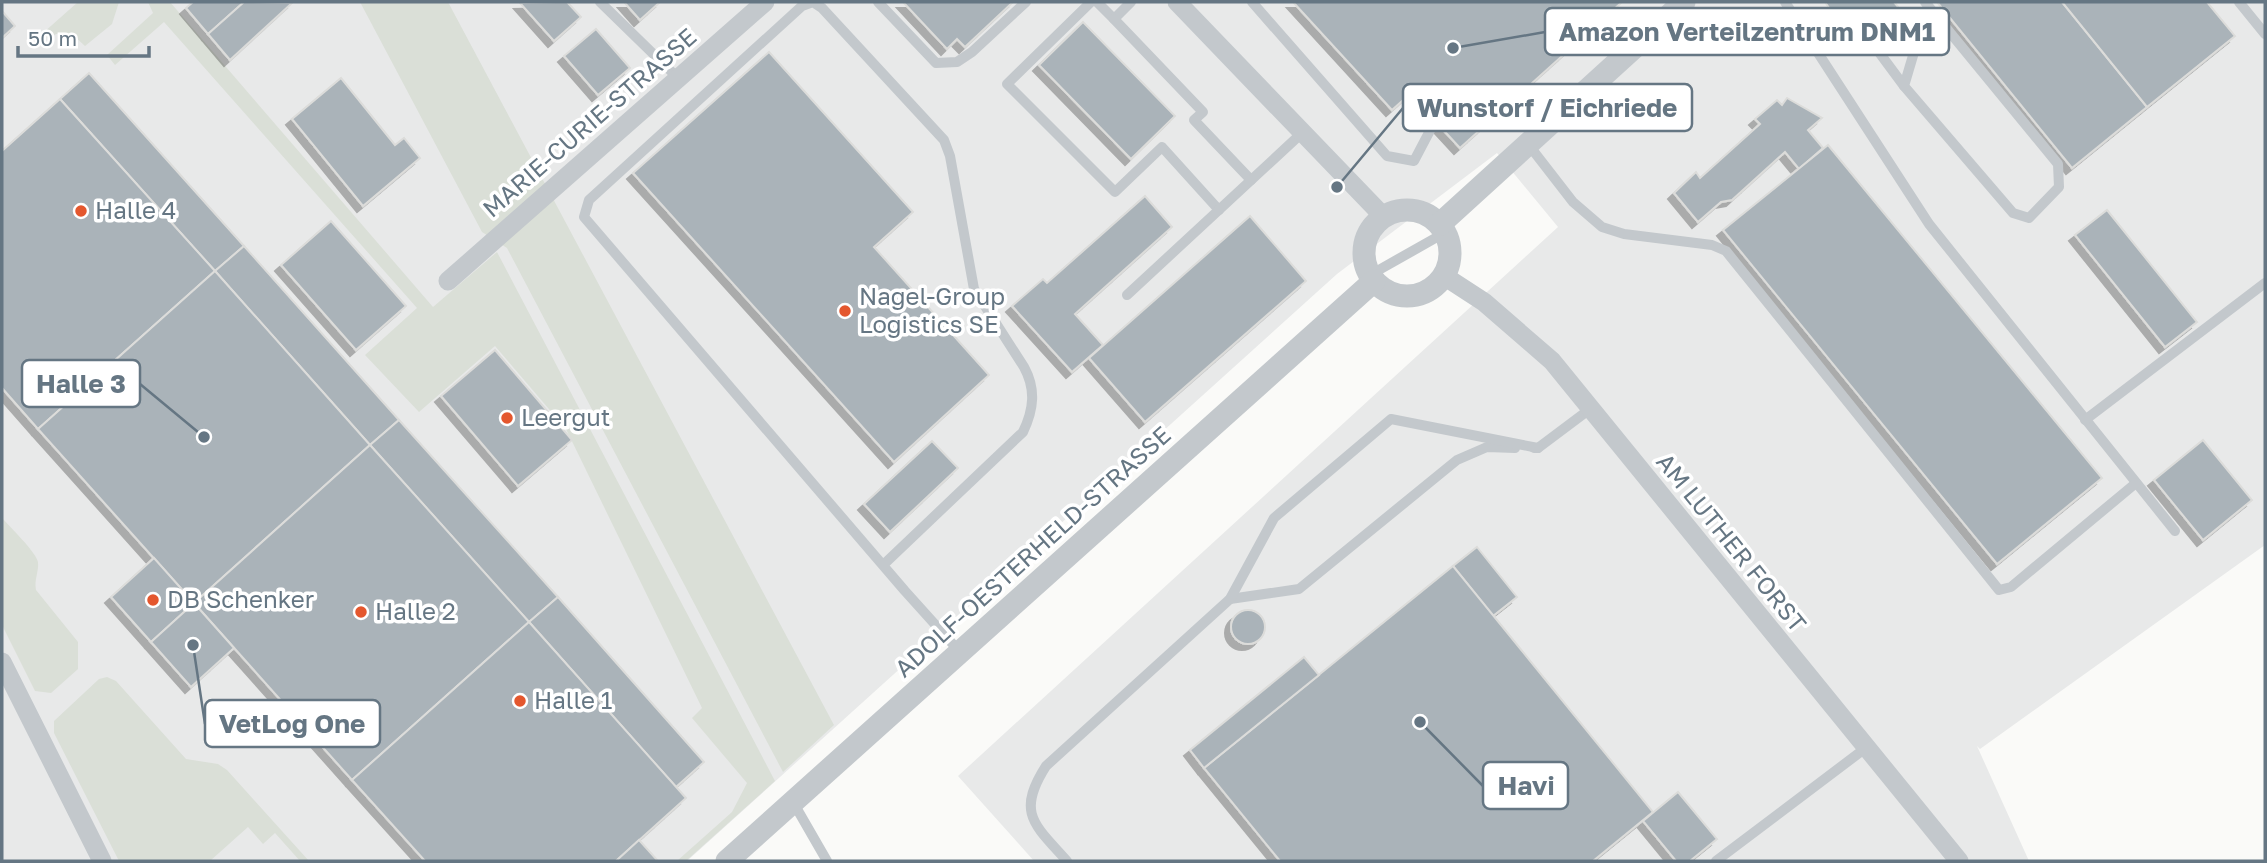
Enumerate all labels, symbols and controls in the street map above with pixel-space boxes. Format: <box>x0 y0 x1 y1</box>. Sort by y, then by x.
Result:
callout: Amazon Verteilzentrum DNM1 <box>1545 8 1949 55</box>
scale bar <box>18 14 149 58</box>
text: Amazon Verteilzentrum DNM1 <box>1559 16 1935 47</box>
street label: MARIE-CURIE-STRASSE <box>476 21 702 222</box>
text: 50 m <box>28 25 77 51</box>
callout: Wunstorf / Eichriede <box>1403 84 1692 131</box>
text: Wunstorf / Eichriede <box>1417 92 1677 123</box>
place label: Halle 4 <box>95 195 176 224</box>
marker: Halle 4 <box>73 203 89 219</box>
place label: Nagel-Group Logistics SE <box>859 281 1005 338</box>
marker: Nagel-Group Logistics SE <box>837 303 853 319</box>
callout: Halle 3 <box>22 360 140 407</box>
text: Halle 3 <box>36 368 126 399</box>
place label: Leergut <box>521 402 610 431</box>
marker: Leergut <box>499 410 515 426</box>
street label: ADOLF-OESTERHELD-STRASSE <box>888 419 1176 682</box>
street label: AM LUTHER FORST <box>1651 447 1813 637</box>
place label: DB Schenker <box>167 584 314 613</box>
marker: DB Schenker <box>145 592 161 608</box>
place label: Halle 2 <box>375 596 456 625</box>
marker: Halle 2 <box>353 604 369 620</box>
place label: Halle 1 <box>534 685 612 714</box>
marker: Halle 1 <box>512 693 528 709</box>
callout: VetLog One <box>205 700 380 747</box>
text: VetLog One <box>219 708 365 739</box>
callout: Havi <box>1483 762 1568 809</box>
text: Havi <box>1497 770 1555 801</box>

